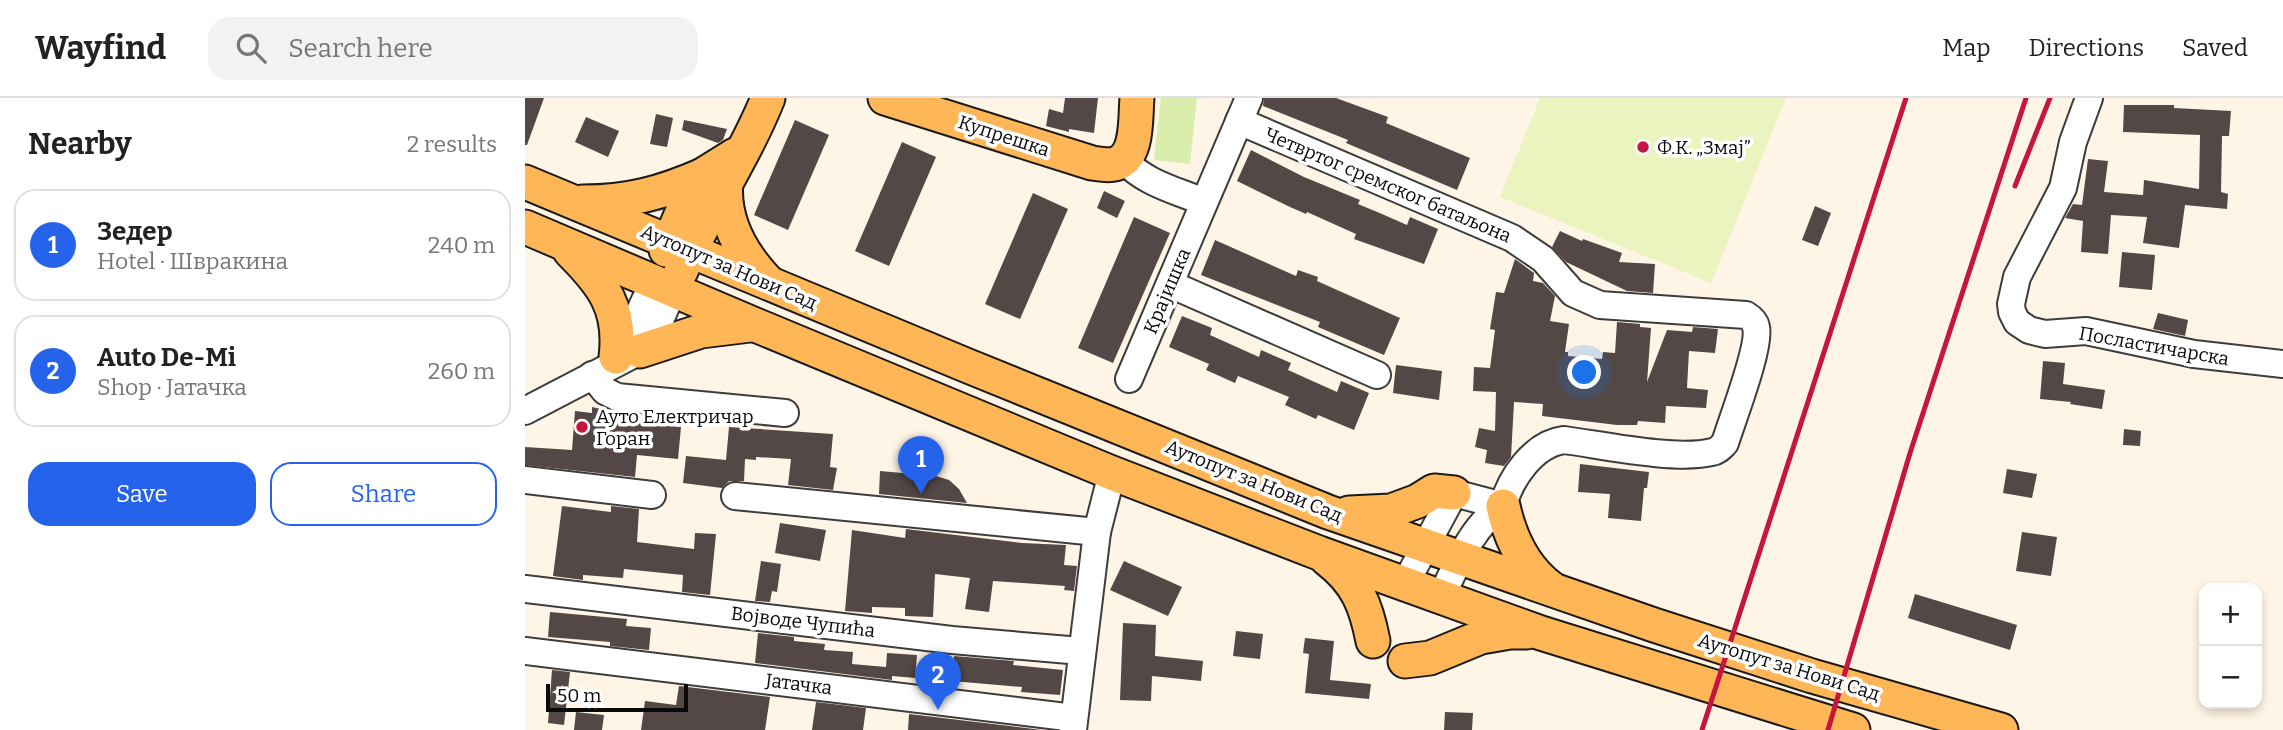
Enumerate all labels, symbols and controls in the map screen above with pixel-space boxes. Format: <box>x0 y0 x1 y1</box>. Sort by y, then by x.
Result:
search box <box>208 17 698 80</box>
text: Wayfind <box>35 28 166 68</box>
icon: search <box>232 29 270 67</box>
text: Search here <box>288 33 433 64</box>
text: Map <box>1942 34 1991 62</box>
text: Directions <box>2029 34 2144 62</box>
text: Saved <box>2182 34 2248 62</box>
street label: Купрешка <box>955 110 1053 162</box>
street label: Четвртог сремског батаљона <box>1261 122 1515 248</box>
text: Nearby <box>28 126 132 162</box>
text: 2 results <box>407 130 497 158</box>
place label: Ф.К. „Змај” <box>1657 136 1751 159</box>
marker: Ф.К. „Змај” <box>1635 139 1651 155</box>
text: Зедер <box>97 216 172 247</box>
street label: Аутопут за Нови Сад <box>637 219 821 315</box>
text: 1 <box>48 231 58 259</box>
text: 240 m <box>428 231 495 259</box>
street label: Крајишка <box>1139 244 1196 337</box>
text: Hotel · Швракина <box>97 247 288 275</box>
street label: Посластичарска <box>2077 321 2231 371</box>
text: Auto De-Mi <box>97 342 236 373</box>
your location <box>1567 355 1601 389</box>
text: 2 <box>47 357 59 385</box>
text: 260 m <box>428 357 495 385</box>
text: Shop · Јатачка <box>97 373 247 401</box>
place label: Ауто Електричар Горан <box>596 405 754 450</box>
marker: Ауто Електричар Горан <box>574 419 590 435</box>
street label: Аутопут за Нови Сад <box>1162 435 1346 527</box>
pin: 1 <box>898 436 944 494</box>
button: Save <box>28 462 256 526</box>
button: Share <box>270 462 497 526</box>
map controls <box>2199 583 2262 709</box>
button: + <box>2199 583 2262 646</box>
street label: Војводе Чупића <box>730 602 877 642</box>
street label: Аутопут за Нови Сад <box>1695 628 1883 706</box>
button: − <box>2199 646 2262 709</box>
pin: 2 <box>915 652 961 710</box>
street label: Јатачка <box>763 668 834 700</box>
scale bar <box>546 681 688 713</box>
text: 50 m <box>557 684 601 707</box>

